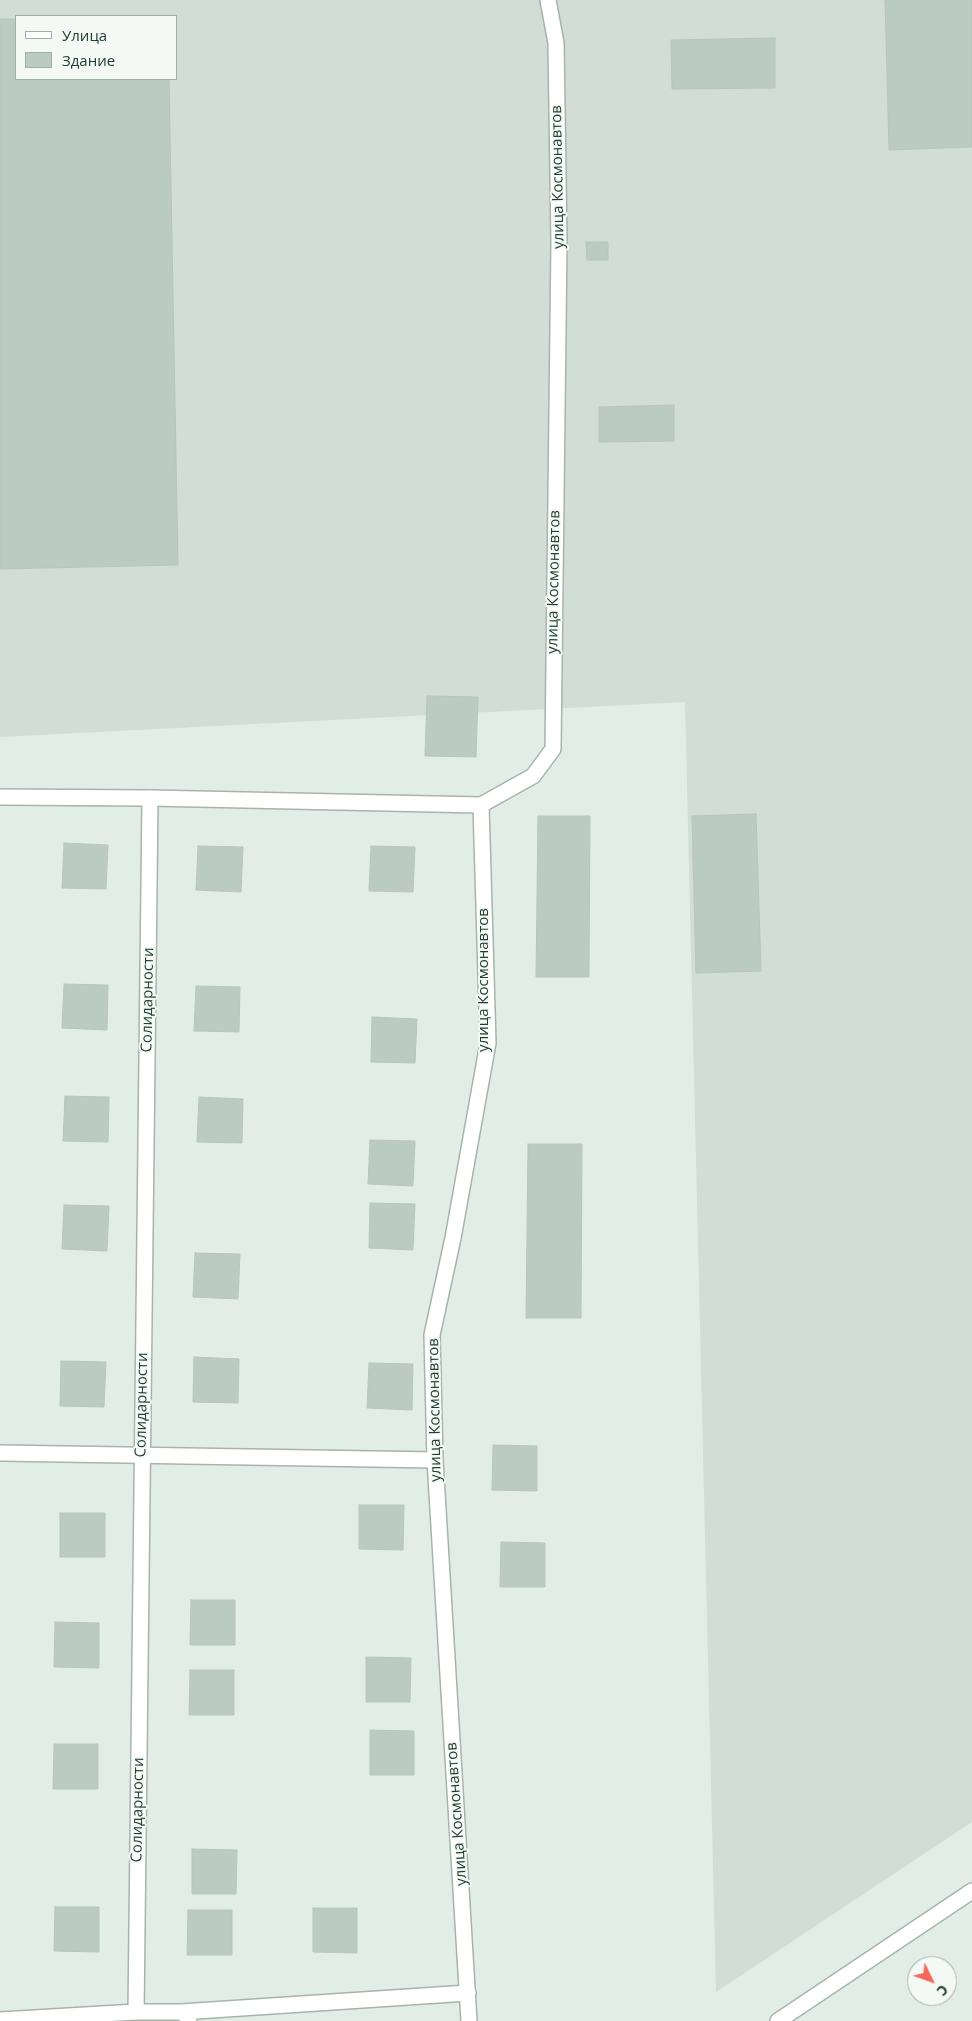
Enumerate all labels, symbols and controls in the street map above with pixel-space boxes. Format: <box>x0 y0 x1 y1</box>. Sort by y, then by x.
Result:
legend <box>15 15 178 80</box>
text: Улица <box>62 25 107 45</box>
text: Здание <box>62 50 115 70</box>
street label: улица Космонавтов <box>548 105 568 249</box>
street label: улица Космонавтов <box>544 510 564 654</box>
street label: улица Космонавтов <box>475 908 493 1052</box>
street label: Солидарности <box>138 947 158 1053</box>
street label: улица Космонавтов <box>425 1338 445 1482</box>
street label: Солидарности <box>132 1352 152 1458</box>
street label: улица Космонавтов <box>443 1742 471 1886</box>
street label: Солидарности <box>128 1757 148 1863</box>
north arrow <box>907 1956 957 2006</box>
text: С <box>933 1981 953 2000</box>

